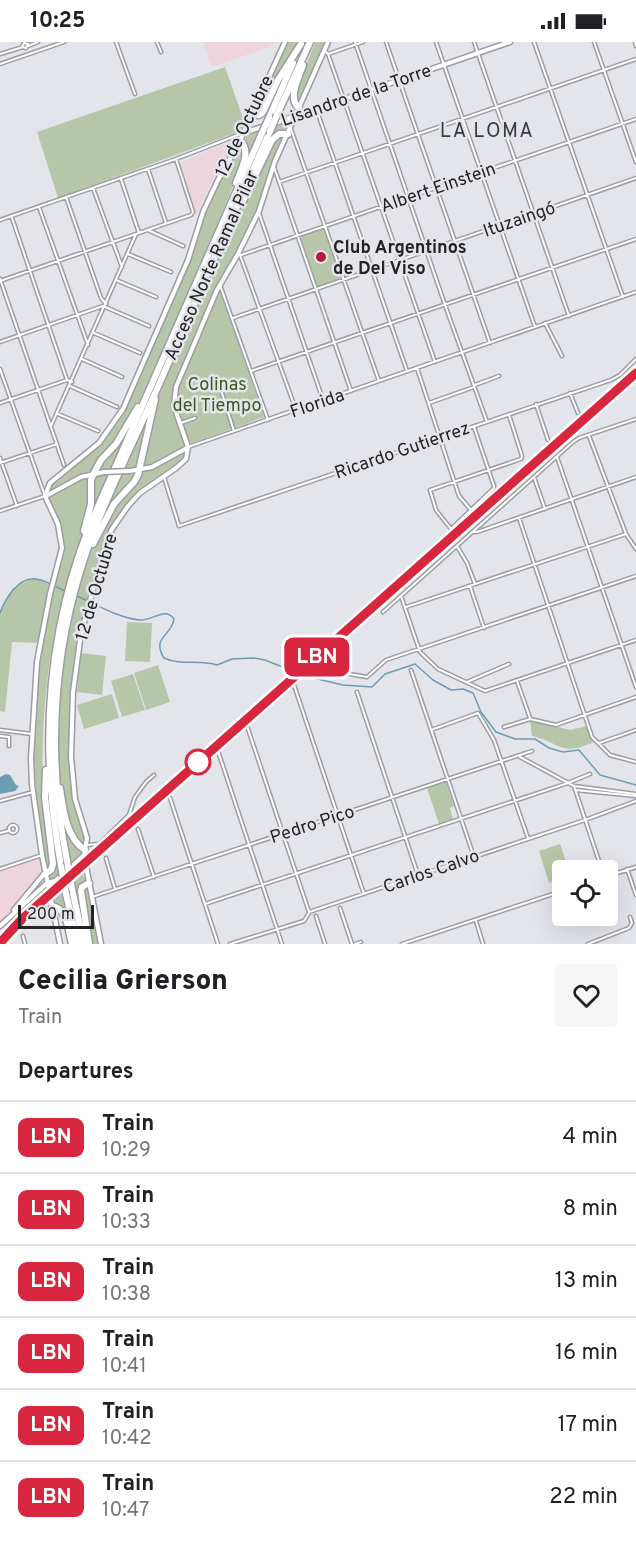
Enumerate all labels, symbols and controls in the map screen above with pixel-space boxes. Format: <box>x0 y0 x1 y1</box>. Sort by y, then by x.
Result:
text: 10:25 <box>30 8 86 35</box>
street label: Lisandro de la Torre <box>278 60 435 133</box>
street label: 12 de Octubre <box>211 72 280 181</box>
district label: LA LOMA <box>440 119 534 145</box>
street label: Albert Einstein <box>378 158 499 219</box>
street label: Acceso Norte Ramal Pilar <box>160 167 265 364</box>
street label: Ituzaingó <box>480 197 559 244</box>
place label: Club Argentinos de Del Viso <box>333 237 467 281</box>
marker: Club Argentinos de Del Viso <box>314 250 328 264</box>
park label: Colinas del Tiempo <box>173 374 261 418</box>
street label: Florida <box>287 384 348 424</box>
street label: Ricardo Gutierrez <box>332 418 473 485</box>
street label: 12 de Octubre <box>71 531 124 644</box>
line badge: LBN <box>282 638 352 676</box>
text: LBN <box>296 644 338 671</box>
unlabelled marker <box>185 749 211 775</box>
street label: Pedro Pico <box>267 801 358 850</box>
street label: Carlos Calvo <box>380 845 483 900</box>
map controls <box>552 860 618 926</box>
button: locate <box>552 860 618 926</box>
scale bar <box>18 902 94 929</box>
text: 200 m <box>27 905 75 925</box>
text: Cecilia Grierson <box>18 964 228 1000</box>
button: heart <box>555 964 618 1027</box>
text: Train <box>18 1005 62 1031</box>
text: Departures <box>18 1059 134 1086</box>
text: Train <box>102 1111 154 1138</box>
text: LBN <box>30 1124 72 1151</box>
text: 4 min <box>563 1124 618 1151</box>
text: 10:29 <box>102 1138 151 1164</box>
text: Train <box>102 1183 154 1210</box>
text: LBN <box>30 1196 72 1223</box>
text: 8 min <box>563 1196 618 1223</box>
text: 10:33 <box>102 1210 151 1236</box>
text: Train <box>102 1255 154 1282</box>
text: LBN <box>30 1268 72 1295</box>
text: 13 min <box>555 1268 618 1295</box>
text: 10:38 <box>102 1282 151 1308</box>
text: Train <box>102 1327 154 1354</box>
text: LBN <box>30 1340 72 1367</box>
text: 16 min <box>555 1340 618 1367</box>
text: 10:41 <box>102 1354 147 1380</box>
text: Train <box>102 1399 154 1426</box>
text: LBN <box>30 1412 72 1439</box>
text: 17 min <box>558 1412 618 1439</box>
text: 10:42 <box>102 1426 151 1452</box>
text: Train <box>102 1471 154 1498</box>
text: LBN <box>30 1484 72 1511</box>
text: 22 min <box>549 1484 618 1511</box>
text: 10:47 <box>102 1498 149 1524</box>

